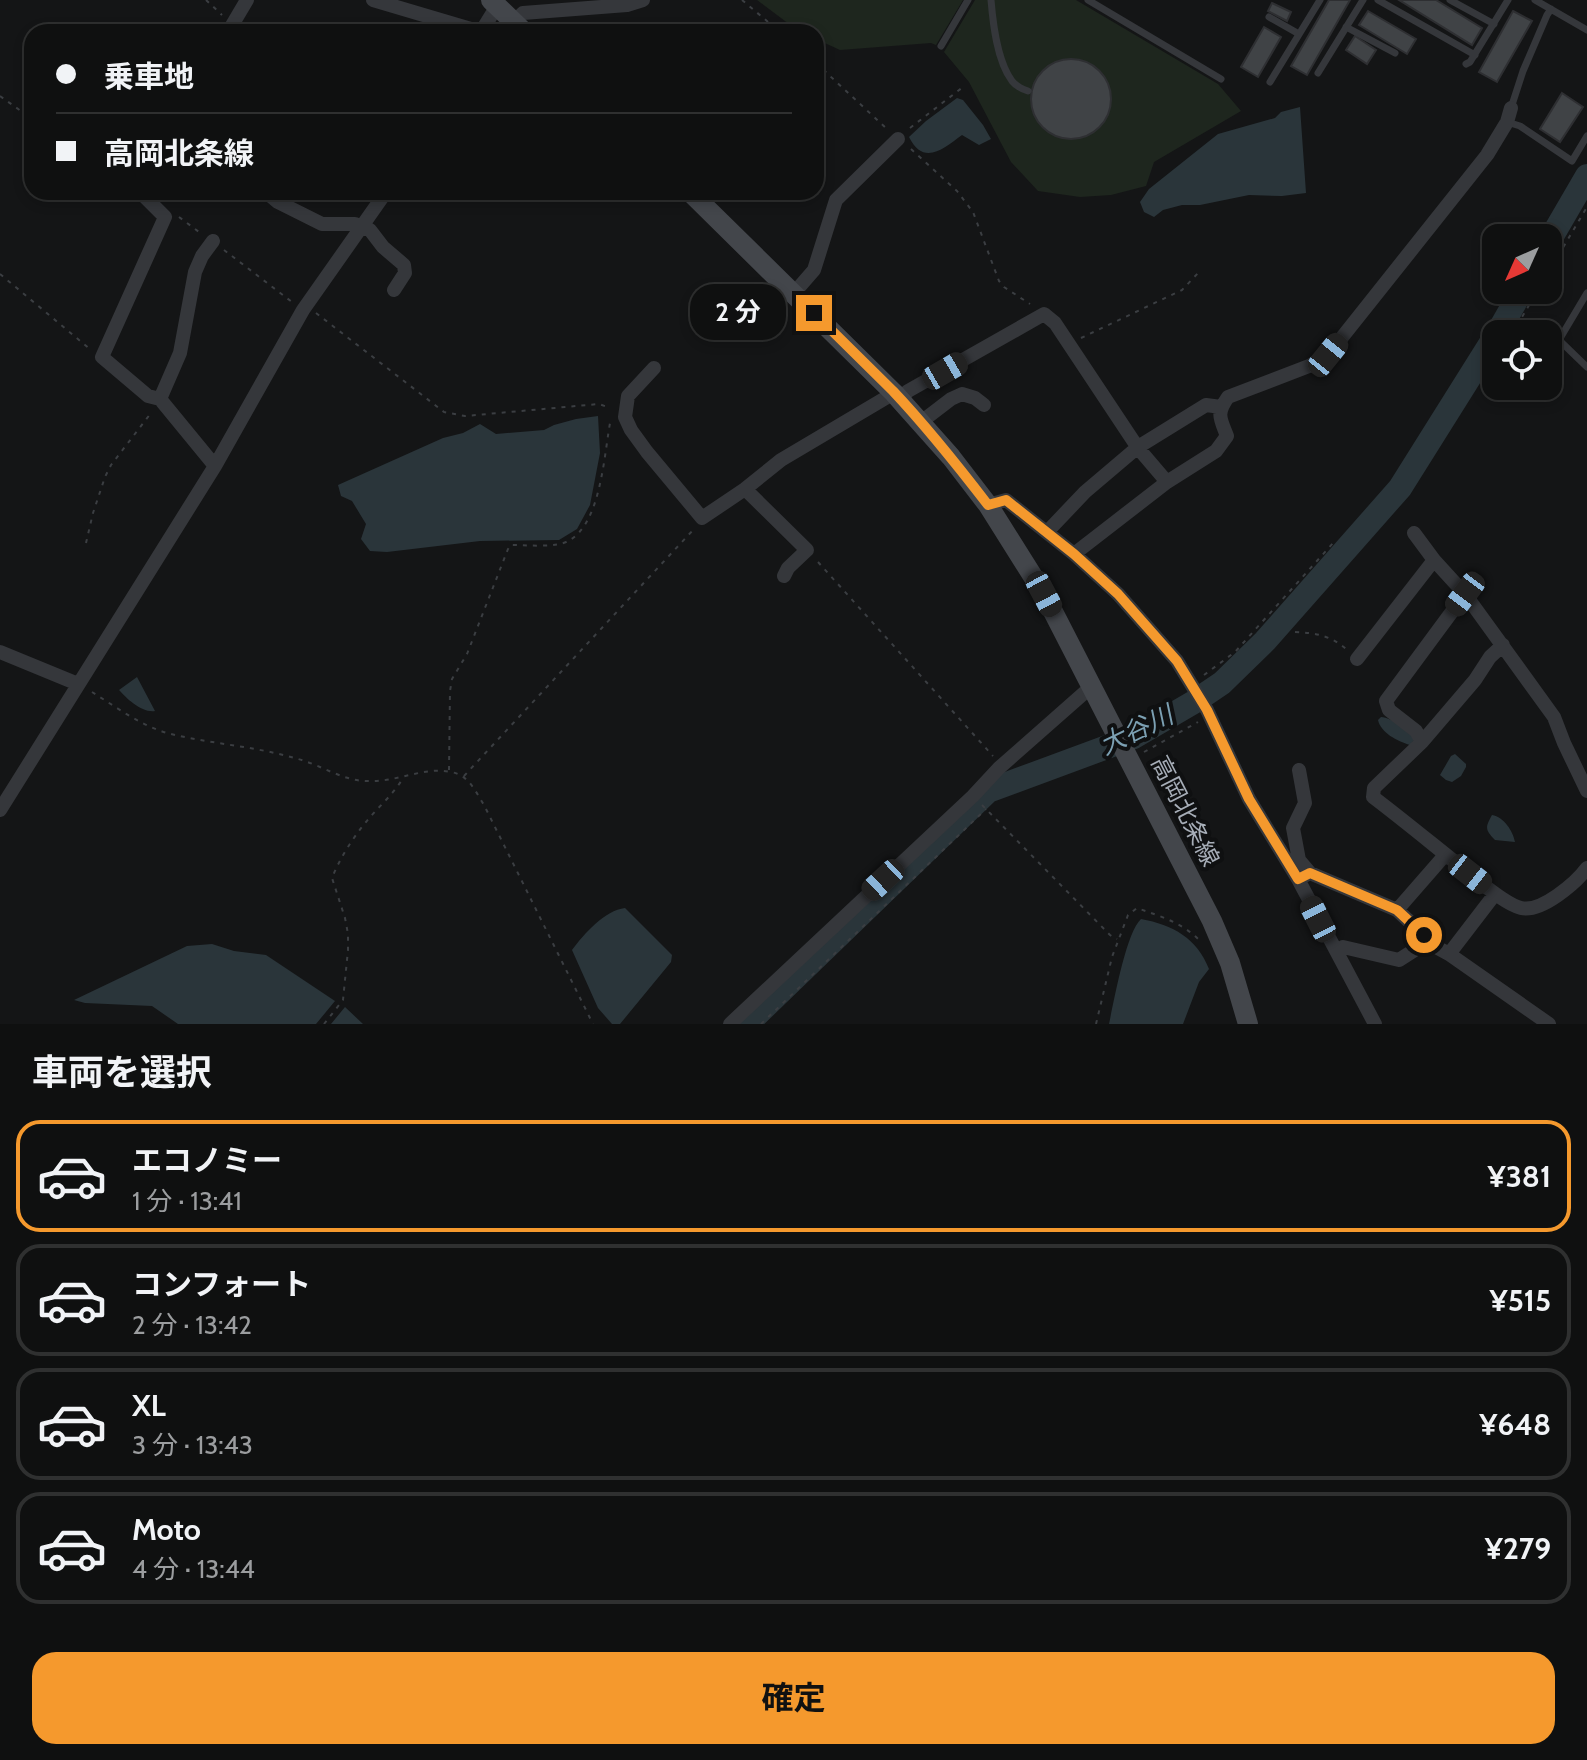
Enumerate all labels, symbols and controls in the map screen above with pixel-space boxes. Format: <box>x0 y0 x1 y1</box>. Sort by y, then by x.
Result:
text: 乗車地 <box>104 58 194 95</box>
text: 高岡北条線 <box>104 135 254 172</box>
north arrow <box>1482 224 1562 304</box>
map controls <box>1482 224 1562 400</box>
callout: 2 分 <box>690 285 786 341</box>
route end <box>796 295 832 331</box>
text: 2 分 <box>715 296 761 328</box>
button: locate <box>1482 320 1562 400</box>
car <box>1304 329 1352 381</box>
car <box>918 349 972 393</box>
car <box>1022 567 1066 621</box>
car <box>1441 568 1489 620</box>
water label: 大谷川 <box>1094 697 1181 761</box>
street label: 高岡北条線 <box>1145 751 1226 871</box>
car <box>1444 850 1496 898</box>
car <box>857 855 909 905</box>
car <box>1296 892 1340 946</box>
route start <box>1406 917 1442 953</box>
text: 車両を選択 <box>32 1050 212 1094</box>
icon: car <box>36 1140 108 1212</box>
text: エコノミー <box>132 1142 282 1179</box>
text: ¥381 <box>1488 1158 1551 1195</box>
text: 1 分 · 13:41 <box>132 1185 242 1217</box>
icon: car <box>36 1264 108 1336</box>
text: コンフォート <box>132 1266 311 1303</box>
text: ¥515 <box>1490 1282 1551 1319</box>
text: 2 分 · 13:42 <box>132 1309 252 1341</box>
text: XL <box>132 1387 166 1424</box>
icon: car <box>36 1388 108 1460</box>
text: ¥648 <box>1479 1406 1551 1443</box>
text: 3 分 · 13:43 <box>132 1429 253 1461</box>
text: Moto <box>132 1511 201 1548</box>
icon: car <box>36 1512 108 1584</box>
text: ¥279 <box>1485 1530 1551 1567</box>
text: 4 分 · 13:44 <box>132 1553 255 1585</box>
button: 確定 <box>32 1652 1555 1744</box>

